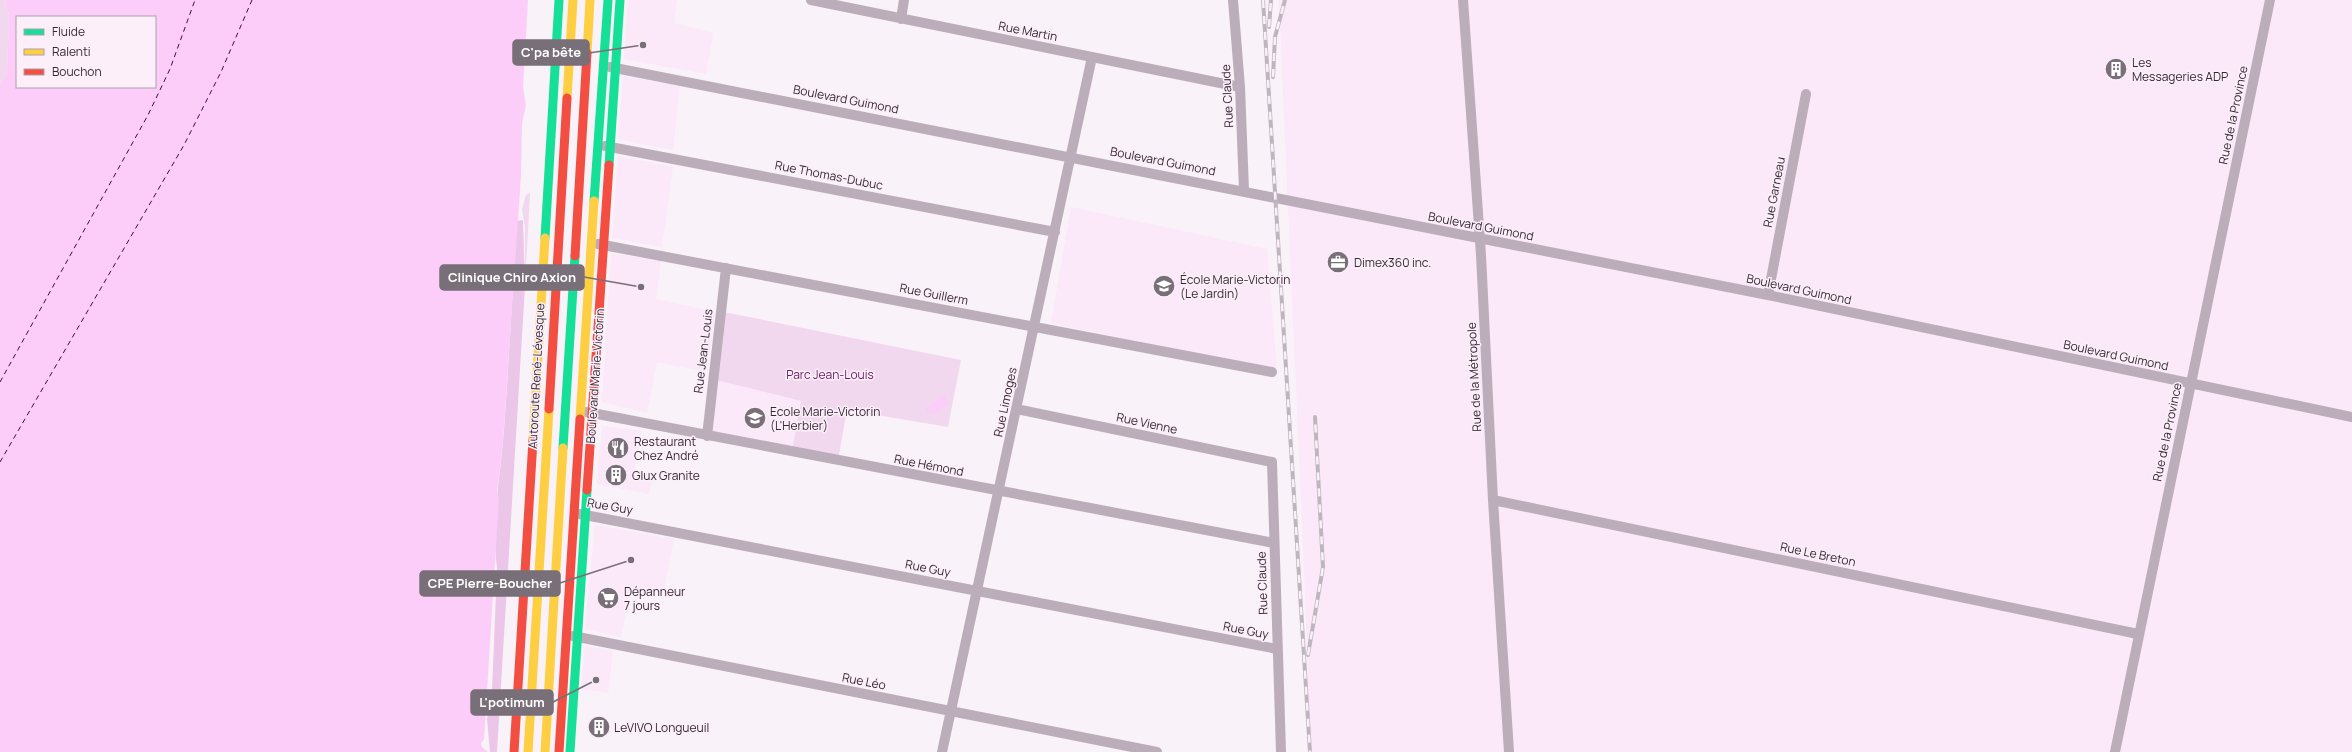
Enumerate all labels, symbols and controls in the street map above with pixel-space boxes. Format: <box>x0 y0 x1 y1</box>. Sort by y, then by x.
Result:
legend <box>16 16 156 88</box>
street label: Rue Martin <box>997 17 1059 45</box>
text: Fluide <box>52 23 85 40</box>
callout: C'pa bête <box>513 40 589 65</box>
text: Ralenti <box>52 43 91 60</box>
text: C'pa bête <box>521 43 581 61</box>
place label: Les Messageries ADP <box>2132 54 2228 85</box>
building icon: Les Messageries ADP <box>2103 56 2129 82</box>
text: Bouchon <box>52 63 102 80</box>
street label: Rue Claude <box>1217 64 1237 128</box>
street label: Rue de la Province <box>2214 64 2252 166</box>
street label: Boulevard Guimond <box>792 80 900 118</box>
street label: Boulevard Guimond <box>1109 142 1217 180</box>
street label: Rue Garneau <box>1759 155 1789 229</box>
street label: Rue Thomas-Dubuc <box>774 156 885 194</box>
street label: Boulevard Guimond <box>1427 207 1535 245</box>
office icon: Dimex360 inc. <box>1325 249 1351 275</box>
place label: Dimex360 inc. <box>1354 254 1431 271</box>
callout: Clinique Chiro Axion <box>440 265 584 290</box>
text: Clinique Chiro Axion <box>448 268 576 286</box>
street label: Boulevard Guimond <box>1745 270 1853 308</box>
place label: École Marie-Victorin (Le Jardin) <box>1180 271 1290 302</box>
school or university icon: École Marie-Victorin (Le Jardin) <box>1151 273 1177 299</box>
street label: Rue Guillerm <box>898 279 970 309</box>
street label: Autoroute René-Lévesque <box>524 303 548 449</box>
street label: Boulevard Marie-Victorin <box>582 308 608 444</box>
street label: Rue Jean-Louis <box>689 308 717 394</box>
street label: Rue de la Métropole <box>1463 322 1485 432</box>
street label: Boulevard Guimond <box>2062 336 2170 374</box>
park label: Parc Jean-Louis <box>786 366 874 383</box>
street label: Rue Limoges <box>989 366 1021 438</box>
street label: Rue de la Province <box>2148 381 2186 483</box>
place label: Ecole Marie-Victorin (L'Herbier) <box>770 403 880 434</box>
school or university icon: Ecole Marie-Victorin (L'Herbier) <box>742 405 768 431</box>
street label: Rue Vienne <box>1115 408 1179 438</box>
place label: Restaurant Chez André <box>634 433 699 464</box>
restaurant icon: Restaurant Chez André <box>605 435 631 461</box>
street label: Rue Hémond <box>893 450 965 480</box>
building icon: Glux Granite <box>603 462 629 488</box>
place label: Glux Granite <box>632 467 700 484</box>
street label: Rue Guy <box>586 494 635 518</box>
street label: Rue Le Breton <box>1779 538 1857 570</box>
street label: Rue Claude <box>1252 551 1272 615</box>
street label: Rue Guy <box>904 555 953 581</box>
callout: CPE Pierre-Boucher <box>420 571 560 596</box>
text: CPE Pierre-Boucher <box>428 574 552 592</box>
place label: Dépanneur 7 jours <box>624 583 686 614</box>
supermarket icon: Dépanneur 7 jours <box>595 585 621 611</box>
street label: Rue Guy <box>1222 617 1271 643</box>
street label: Rue Léo <box>841 668 887 694</box>
callout: L'potimum <box>471 690 553 715</box>
text: L'potimum <box>479 693 545 711</box>
building icon: LeVIVO Longueuil <box>586 714 612 740</box>
place label: LeVIVO Longueuil <box>614 719 709 736</box>

